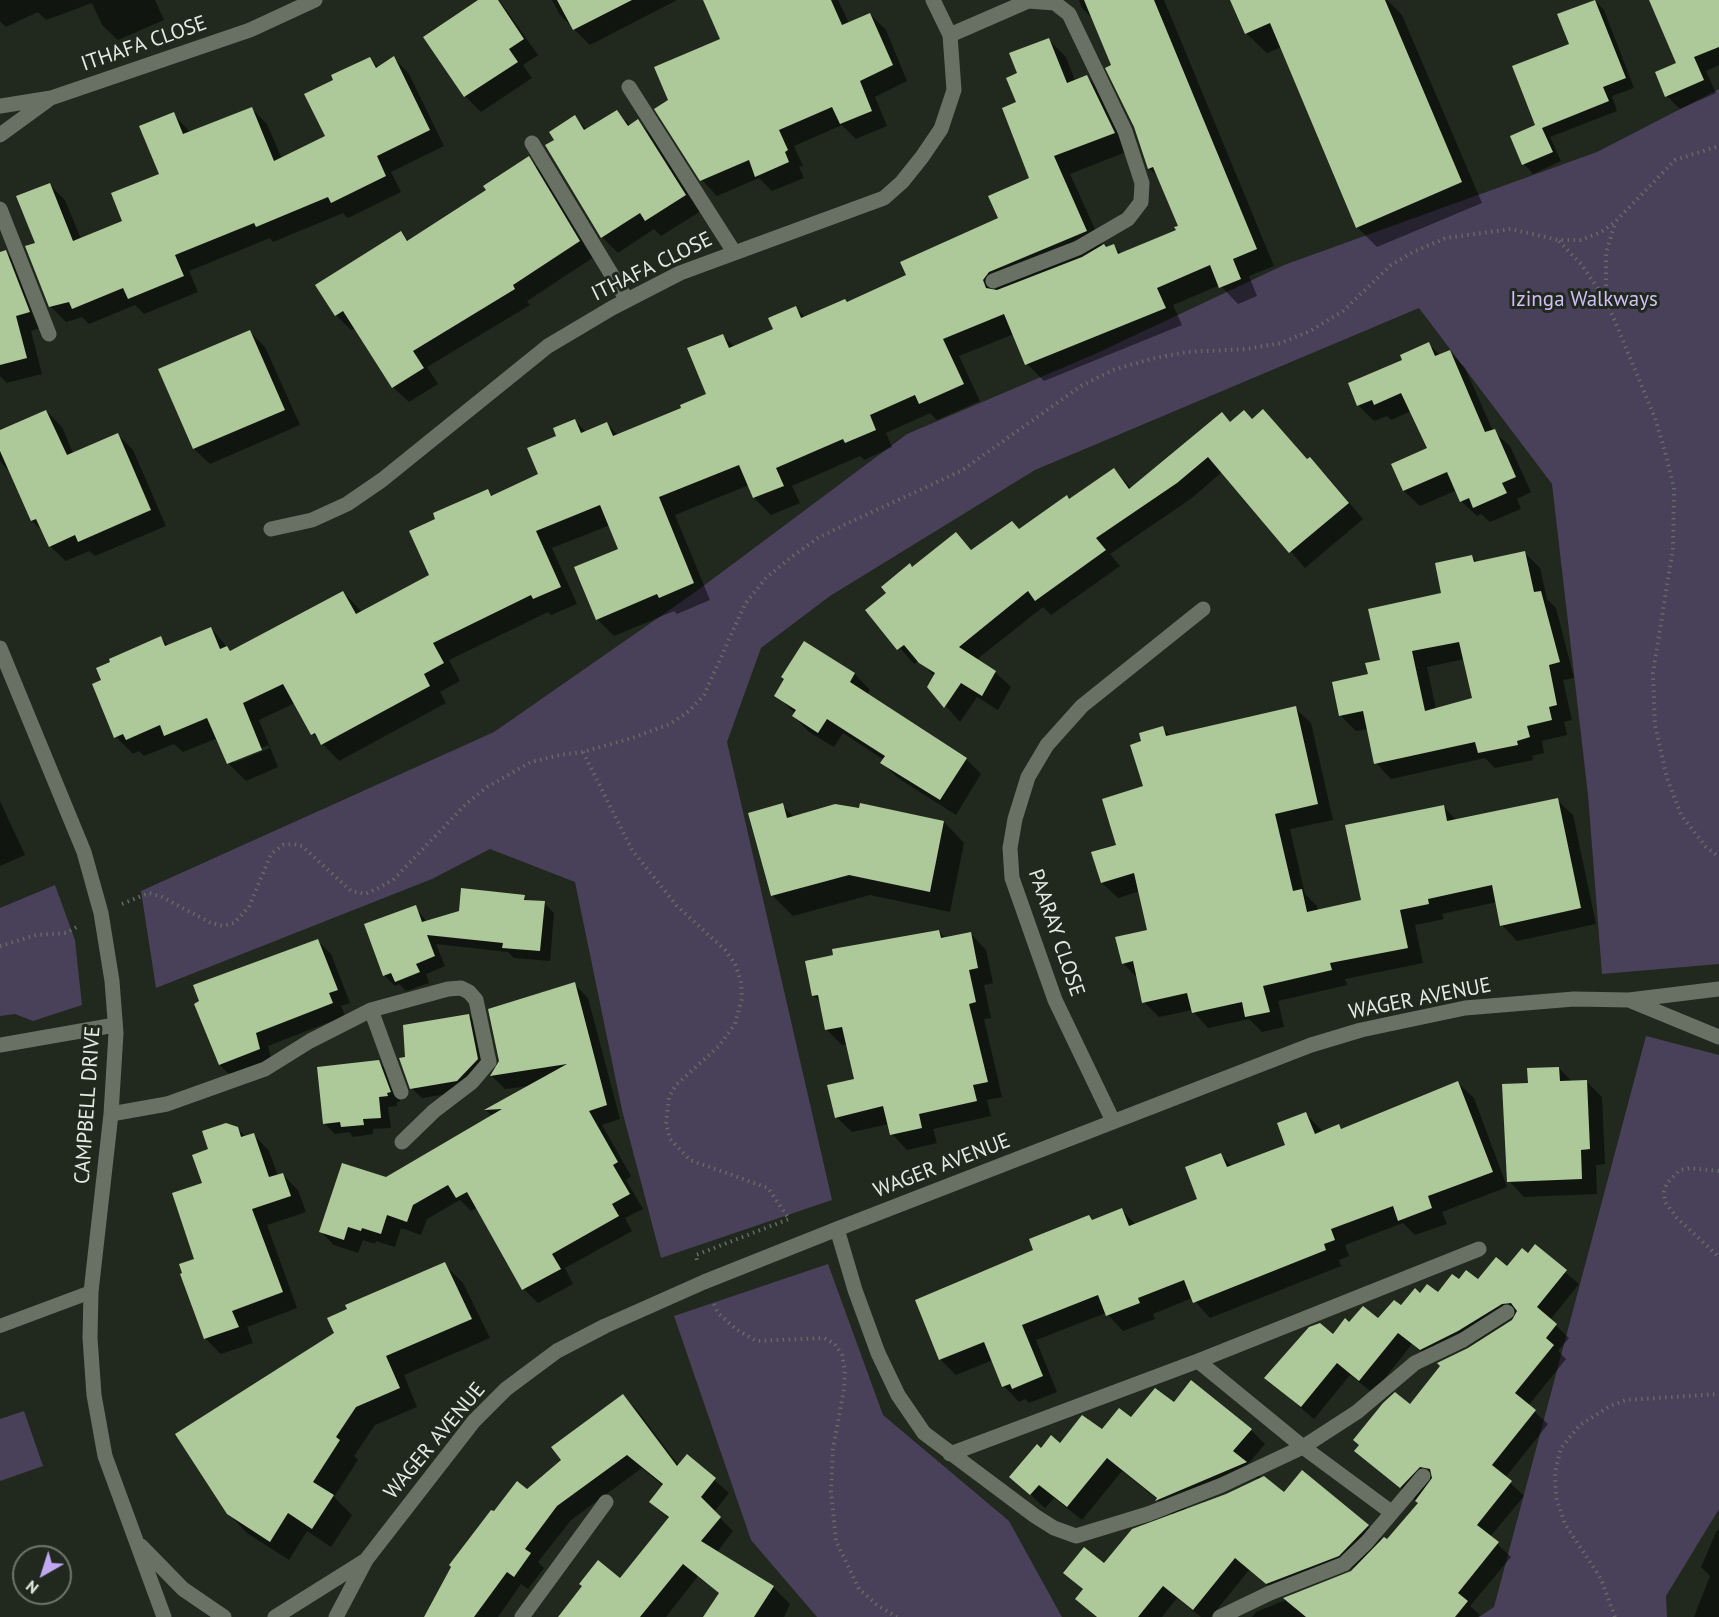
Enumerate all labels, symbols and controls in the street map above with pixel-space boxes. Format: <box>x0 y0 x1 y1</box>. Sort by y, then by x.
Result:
street label: ITHAFA CLOSE <box>78 11 210 77</box>
street label: ITHAFA CLOSE <box>588 227 716 307</box>
park label: Izinga Walkways <box>1510 287 1658 313</box>
street label: PAARAY CLOSE <box>1022 866 1090 1000</box>
street label: WAGER AVENUE <box>1347 973 1493 1025</box>
street label: CAMPBELL DRIVE <box>70 1025 106 1185</box>
street label: WAGER AVENUE <box>870 1128 1014 1204</box>
street label: WAGER AVENUE <box>379 1378 491 1504</box>
north arrow <box>12 1545 72 1605</box>
text: N <box>22 1576 42 1599</box>

